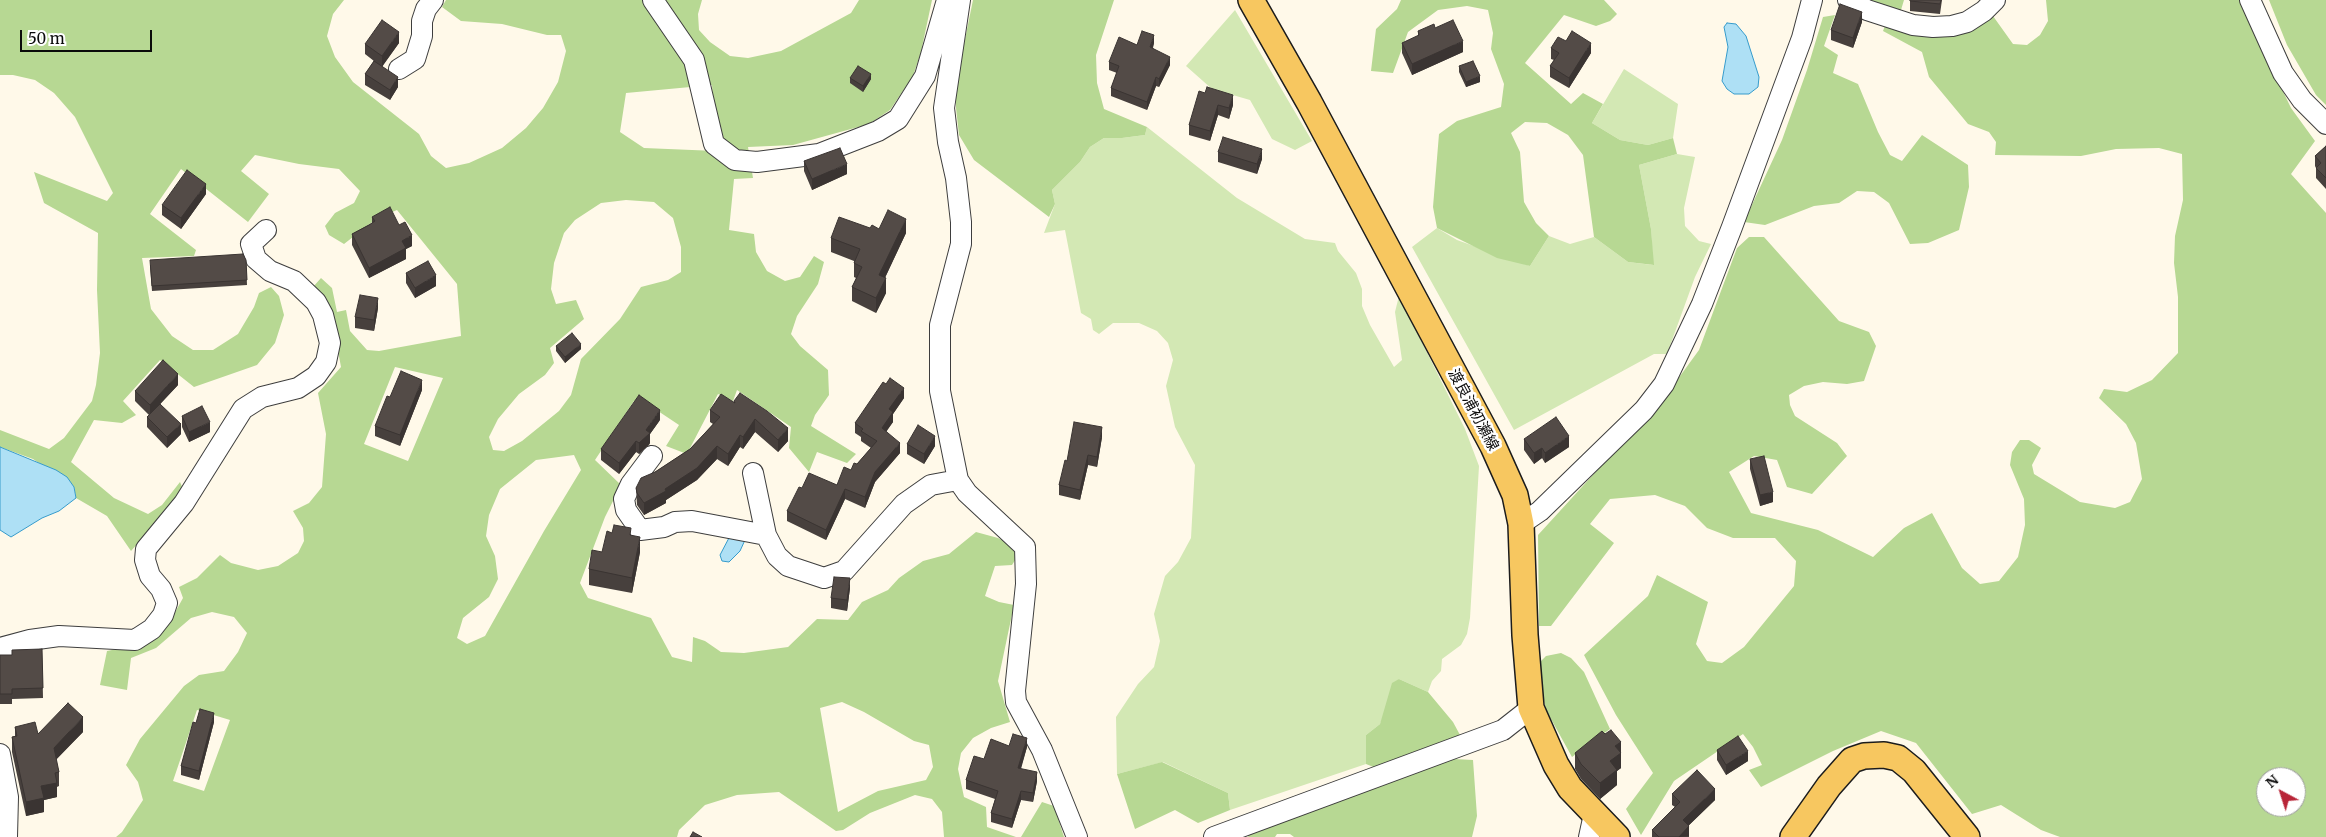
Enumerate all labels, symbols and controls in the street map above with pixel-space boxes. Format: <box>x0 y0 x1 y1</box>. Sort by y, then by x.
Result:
scale bar <box>22 20 155 52</box>
text: 50 m <box>28 29 65 48</box>
street label: 渡良浦初瀬線 <box>1444 366 1502 454</box>
north arrow <box>2256 767 2306 817</box>
text: N <box>2262 771 2282 792</box>

